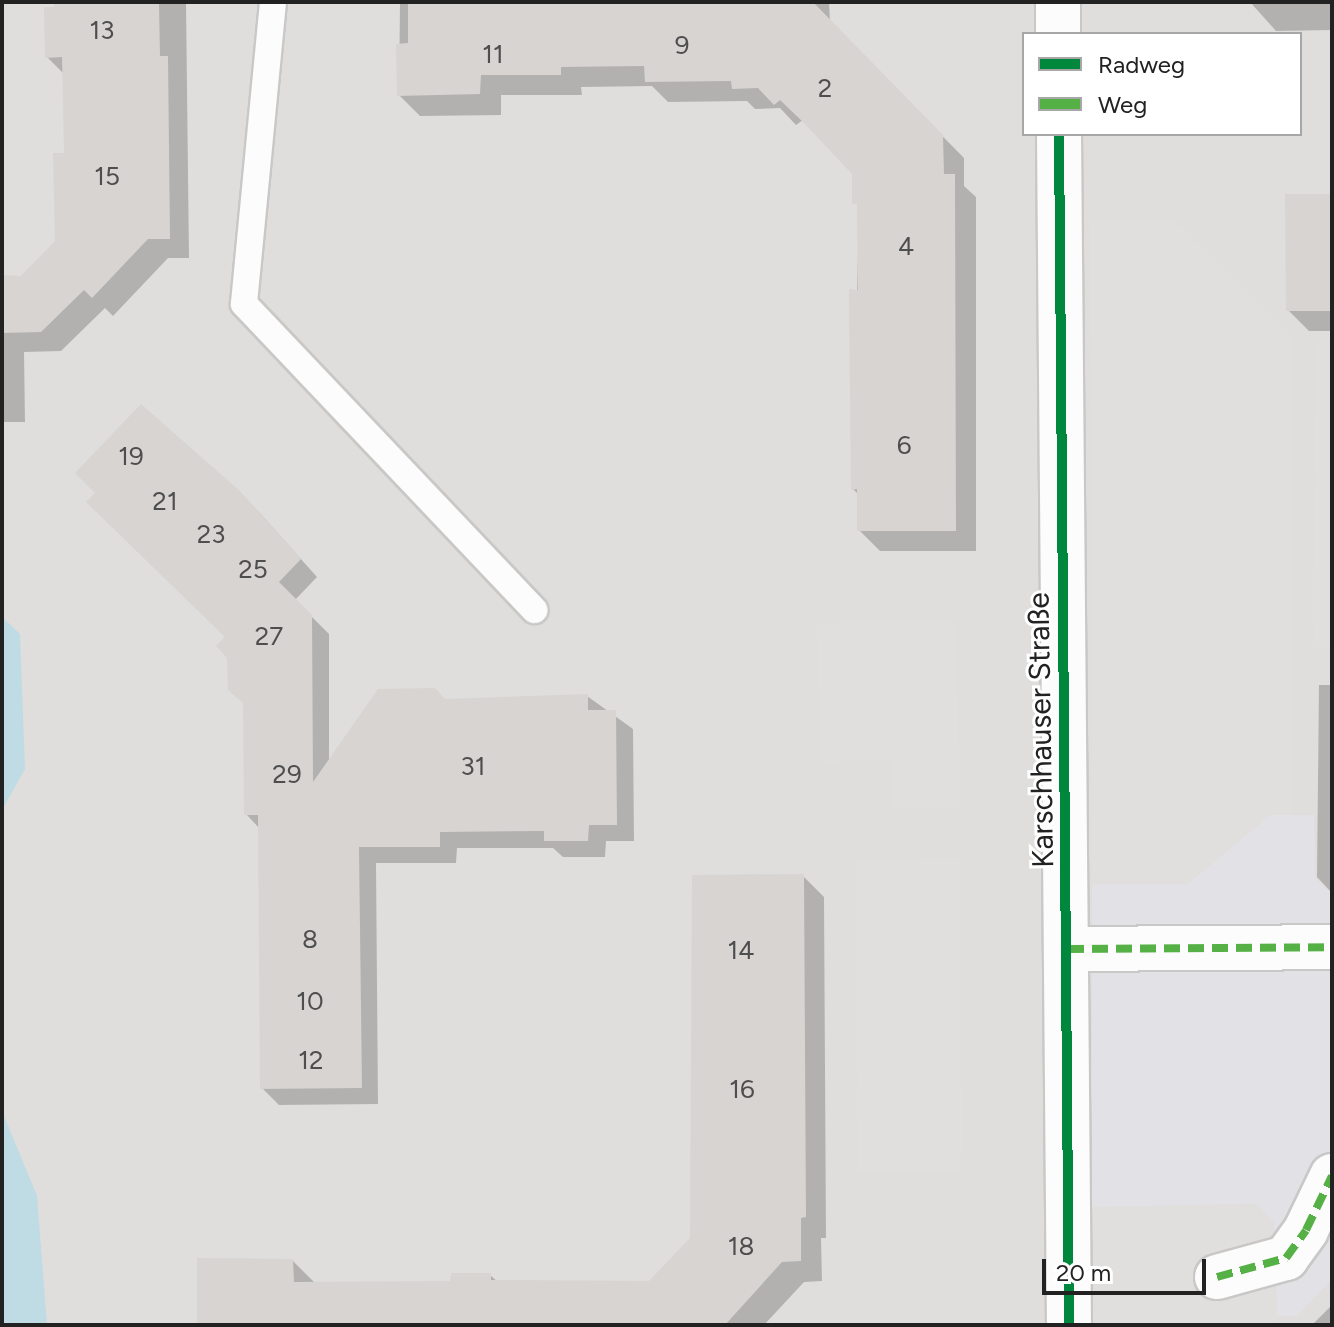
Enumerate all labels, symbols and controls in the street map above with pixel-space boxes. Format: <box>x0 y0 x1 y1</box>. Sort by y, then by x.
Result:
house number: 13 <box>90 15 114 47</box>
house number: 9 <box>675 30 689 62</box>
legend <box>1022 32 1302 136</box>
house number: 11 <box>482 39 504 71</box>
text: Radweg <box>1098 50 1185 79</box>
house number: 2 <box>818 73 832 105</box>
text: Weg <box>1098 90 1147 119</box>
house number: 15 <box>94 161 120 193</box>
house number: 4 <box>898 231 914 263</box>
house number: 6 <box>897 430 911 462</box>
house number: 19 <box>118 441 144 473</box>
house number: 21 <box>152 486 178 518</box>
house number: 23 <box>197 519 225 551</box>
house number: 25 <box>238 554 268 586</box>
street label: Karschhauser Straße <box>1021 592 1061 868</box>
house number: 27 <box>255 621 283 653</box>
house number: 31 <box>461 751 485 783</box>
house number: 29 <box>272 759 302 791</box>
house number: 8 <box>302 924 318 956</box>
house number: 14 <box>728 935 754 967</box>
house number: 10 <box>296 986 324 1018</box>
house number: 12 <box>298 1045 324 1077</box>
house number: 16 <box>729 1074 755 1106</box>
house number: 18 <box>728 1231 754 1263</box>
scale bar <box>1046 1243 1210 1293</box>
text: 20 m <box>1056 1258 1111 1287</box>

